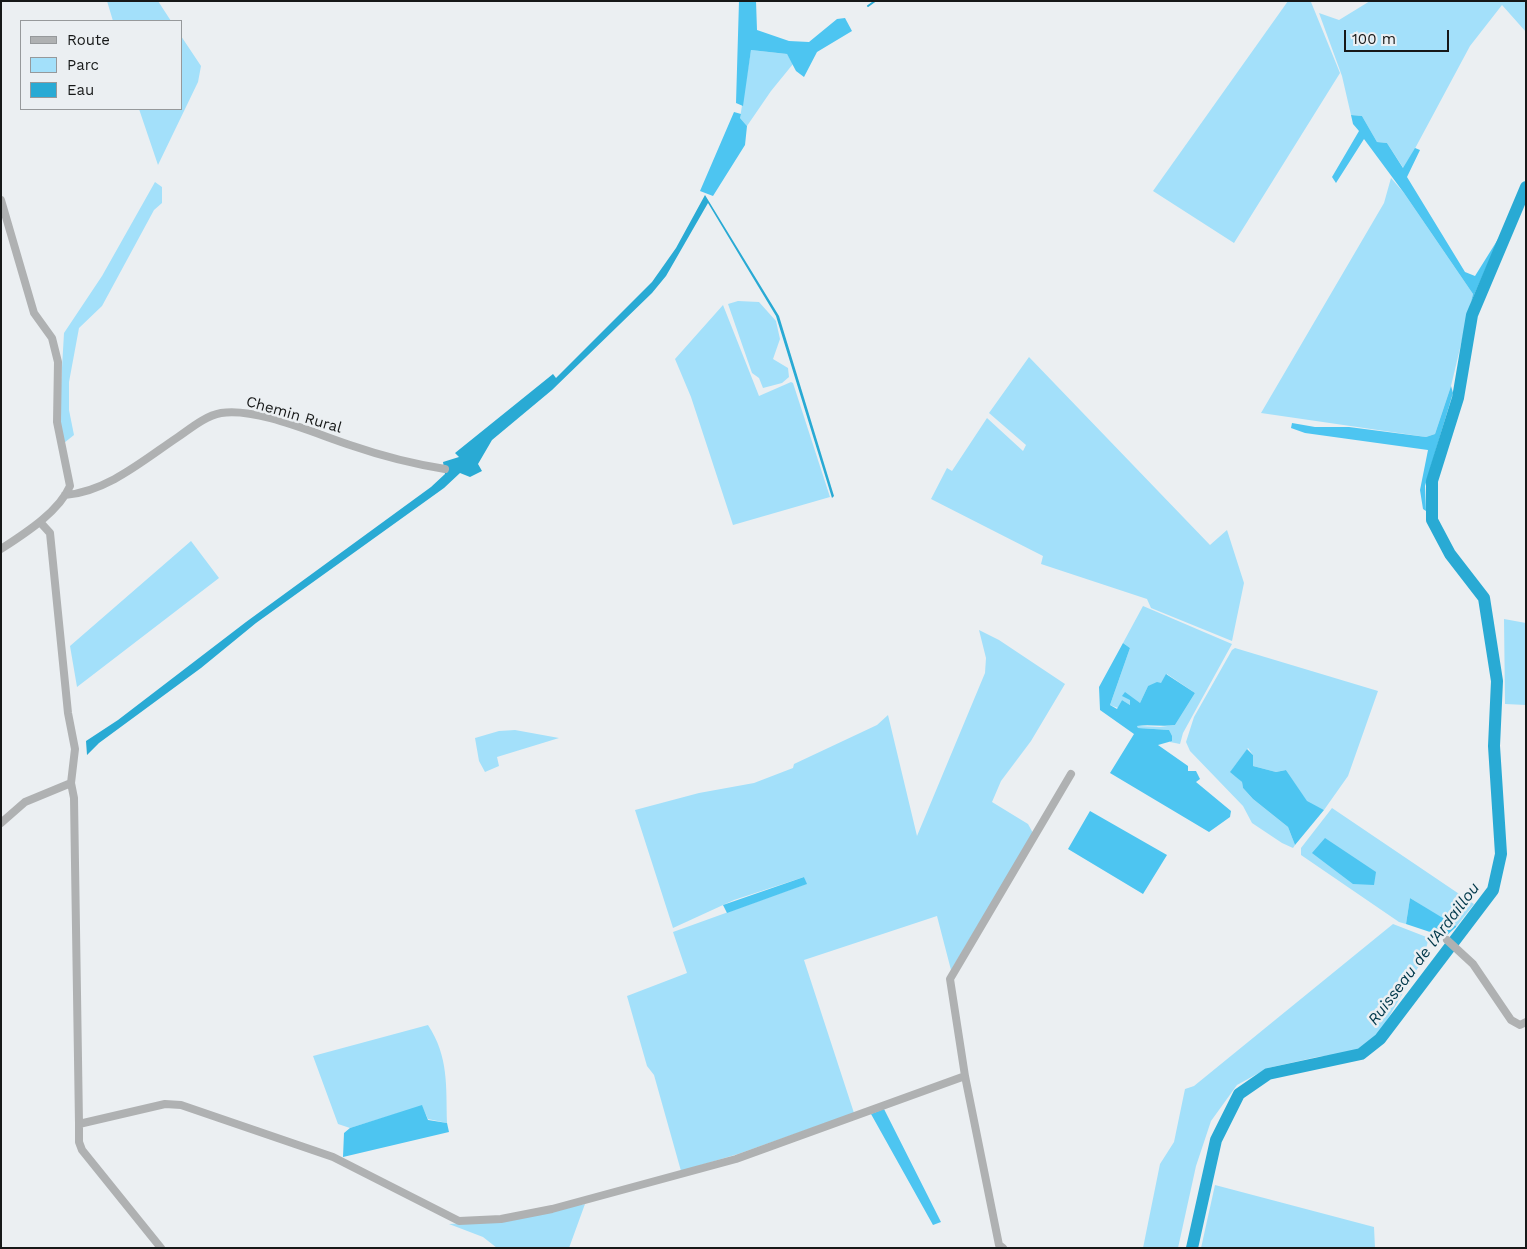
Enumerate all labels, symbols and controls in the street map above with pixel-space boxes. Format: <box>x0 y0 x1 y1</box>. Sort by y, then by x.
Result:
legend <box>20 20 182 110</box>
scale bar <box>1347 20 1452 52</box>
text: 100 m <box>1352 30 1396 48</box>
text: Route <box>67 31 110 49</box>
text: Parc <box>67 56 99 74</box>
text: Eau <box>67 81 94 99</box>
street label: Chemin Rural <box>244 393 344 437</box>
water label: Ruisseau de l'Ardaillou <box>1364 879 1484 1029</box>

